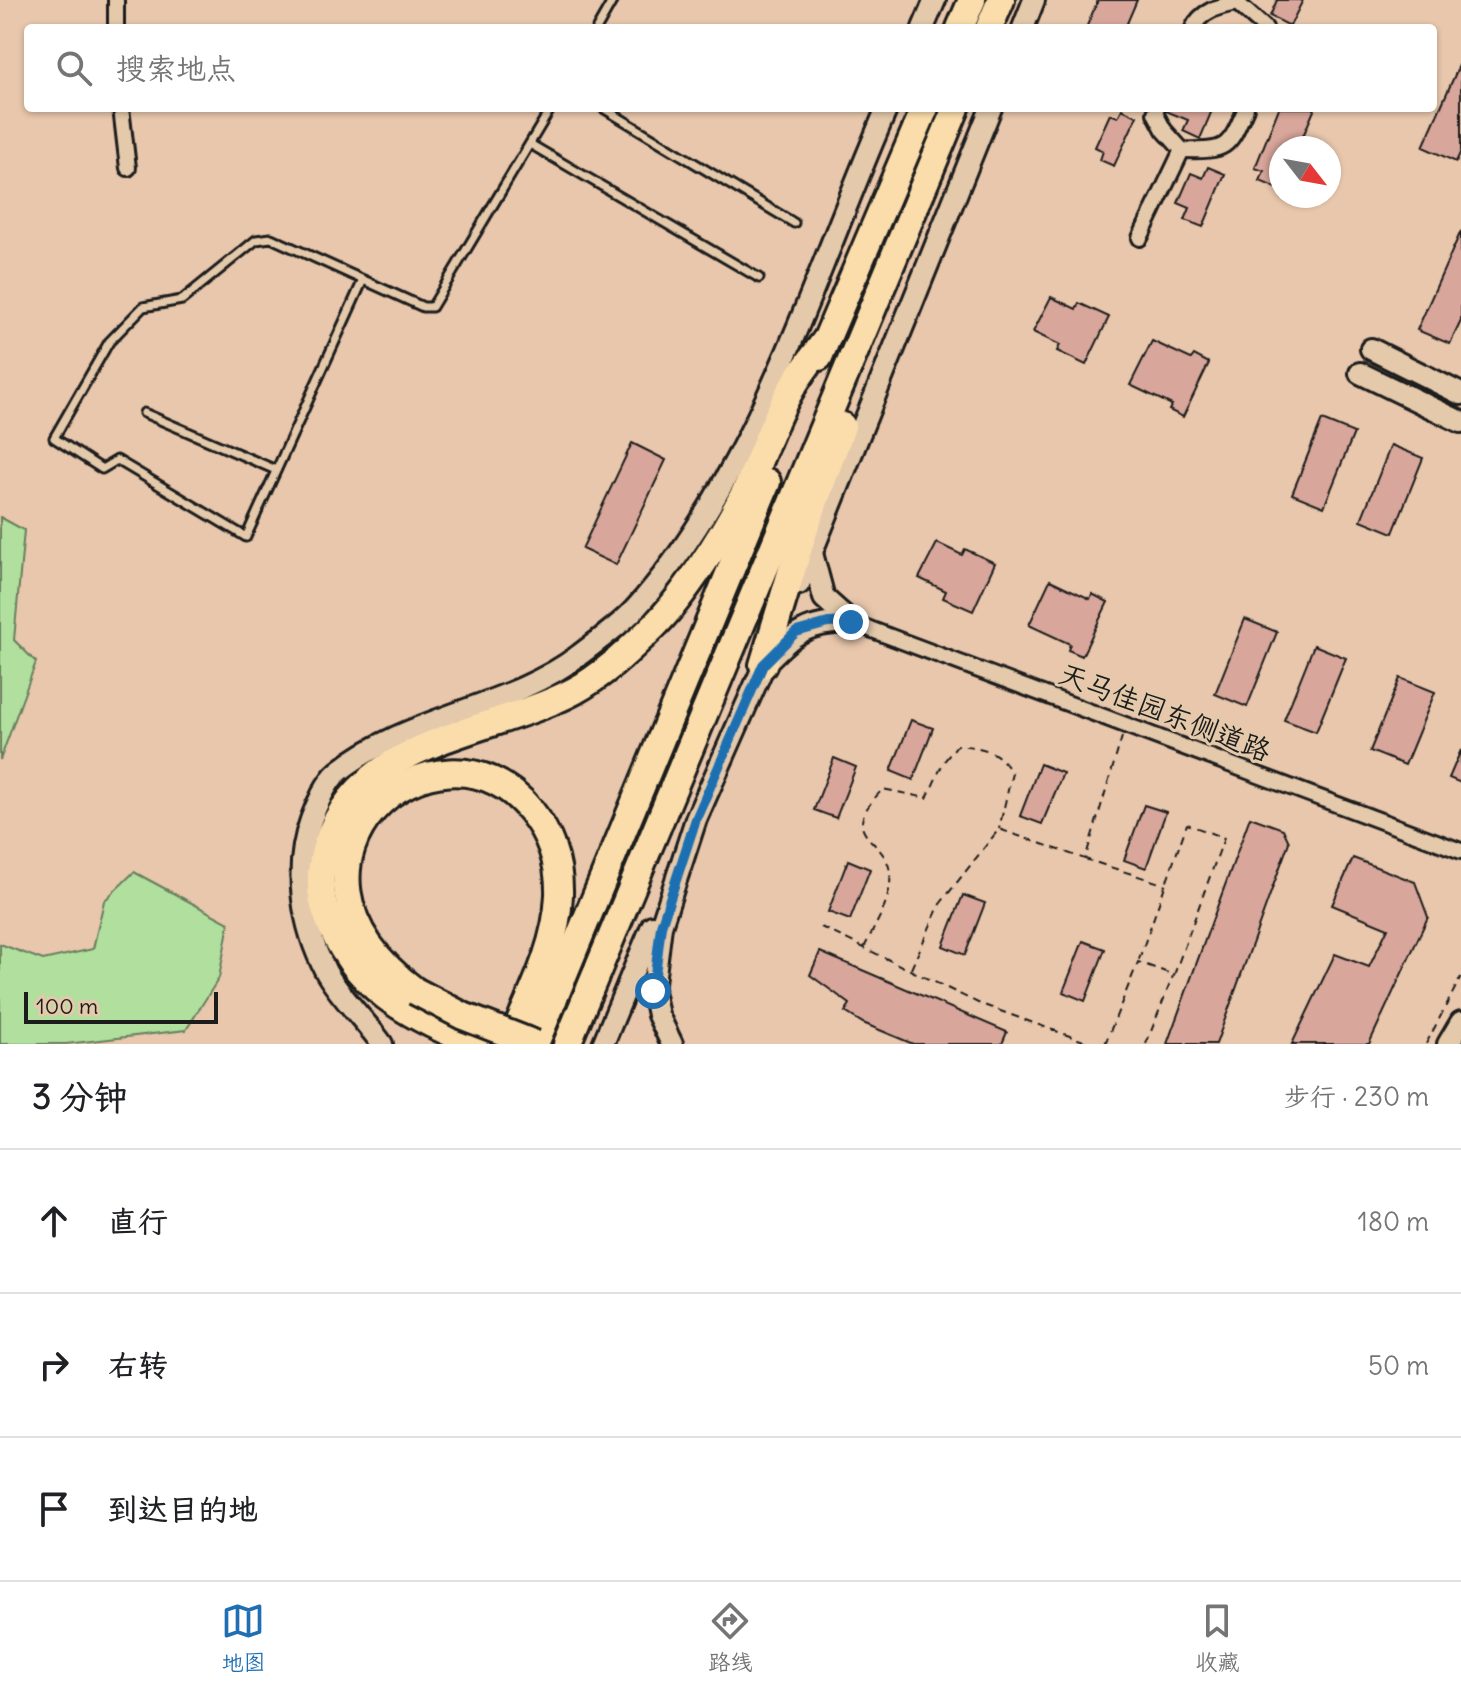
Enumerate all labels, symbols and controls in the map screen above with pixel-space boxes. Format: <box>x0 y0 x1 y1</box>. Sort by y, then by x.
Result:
search box <box>24 24 1437 112</box>
icon: search <box>52 46 96 90</box>
text: 搜索地点 <box>116 49 236 87</box>
north arrow <box>1269 136 1341 208</box>
route end <box>833 604 869 640</box>
street label: 天马佳园东侧道路 <box>1054 655 1276 769</box>
route start <box>635 973 671 1009</box>
scale bar <box>24 988 218 1024</box>
text: 100 m <box>36 992 98 1020</box>
text: 3 分钟 <box>32 1075 127 1118</box>
text: 步行 · 230 m <box>1284 1080 1429 1113</box>
icon: ahead <box>32 1199 76 1243</box>
text: 直行 <box>108 1202 168 1240</box>
text: 180 m <box>1358 1205 1429 1238</box>
icon: right <box>32 1343 76 1387</box>
text: 右转 <box>108 1346 168 1384</box>
text: 50 m <box>1368 1349 1429 1382</box>
icon: arrive <box>32 1487 76 1531</box>
text: 到达目的地 <box>108 1490 258 1528</box>
tab: 地图 <box>221 1599 266 1676</box>
tab: 路线 <box>708 1599 753 1676</box>
tab: 收藏 <box>1195 1599 1240 1676</box>

